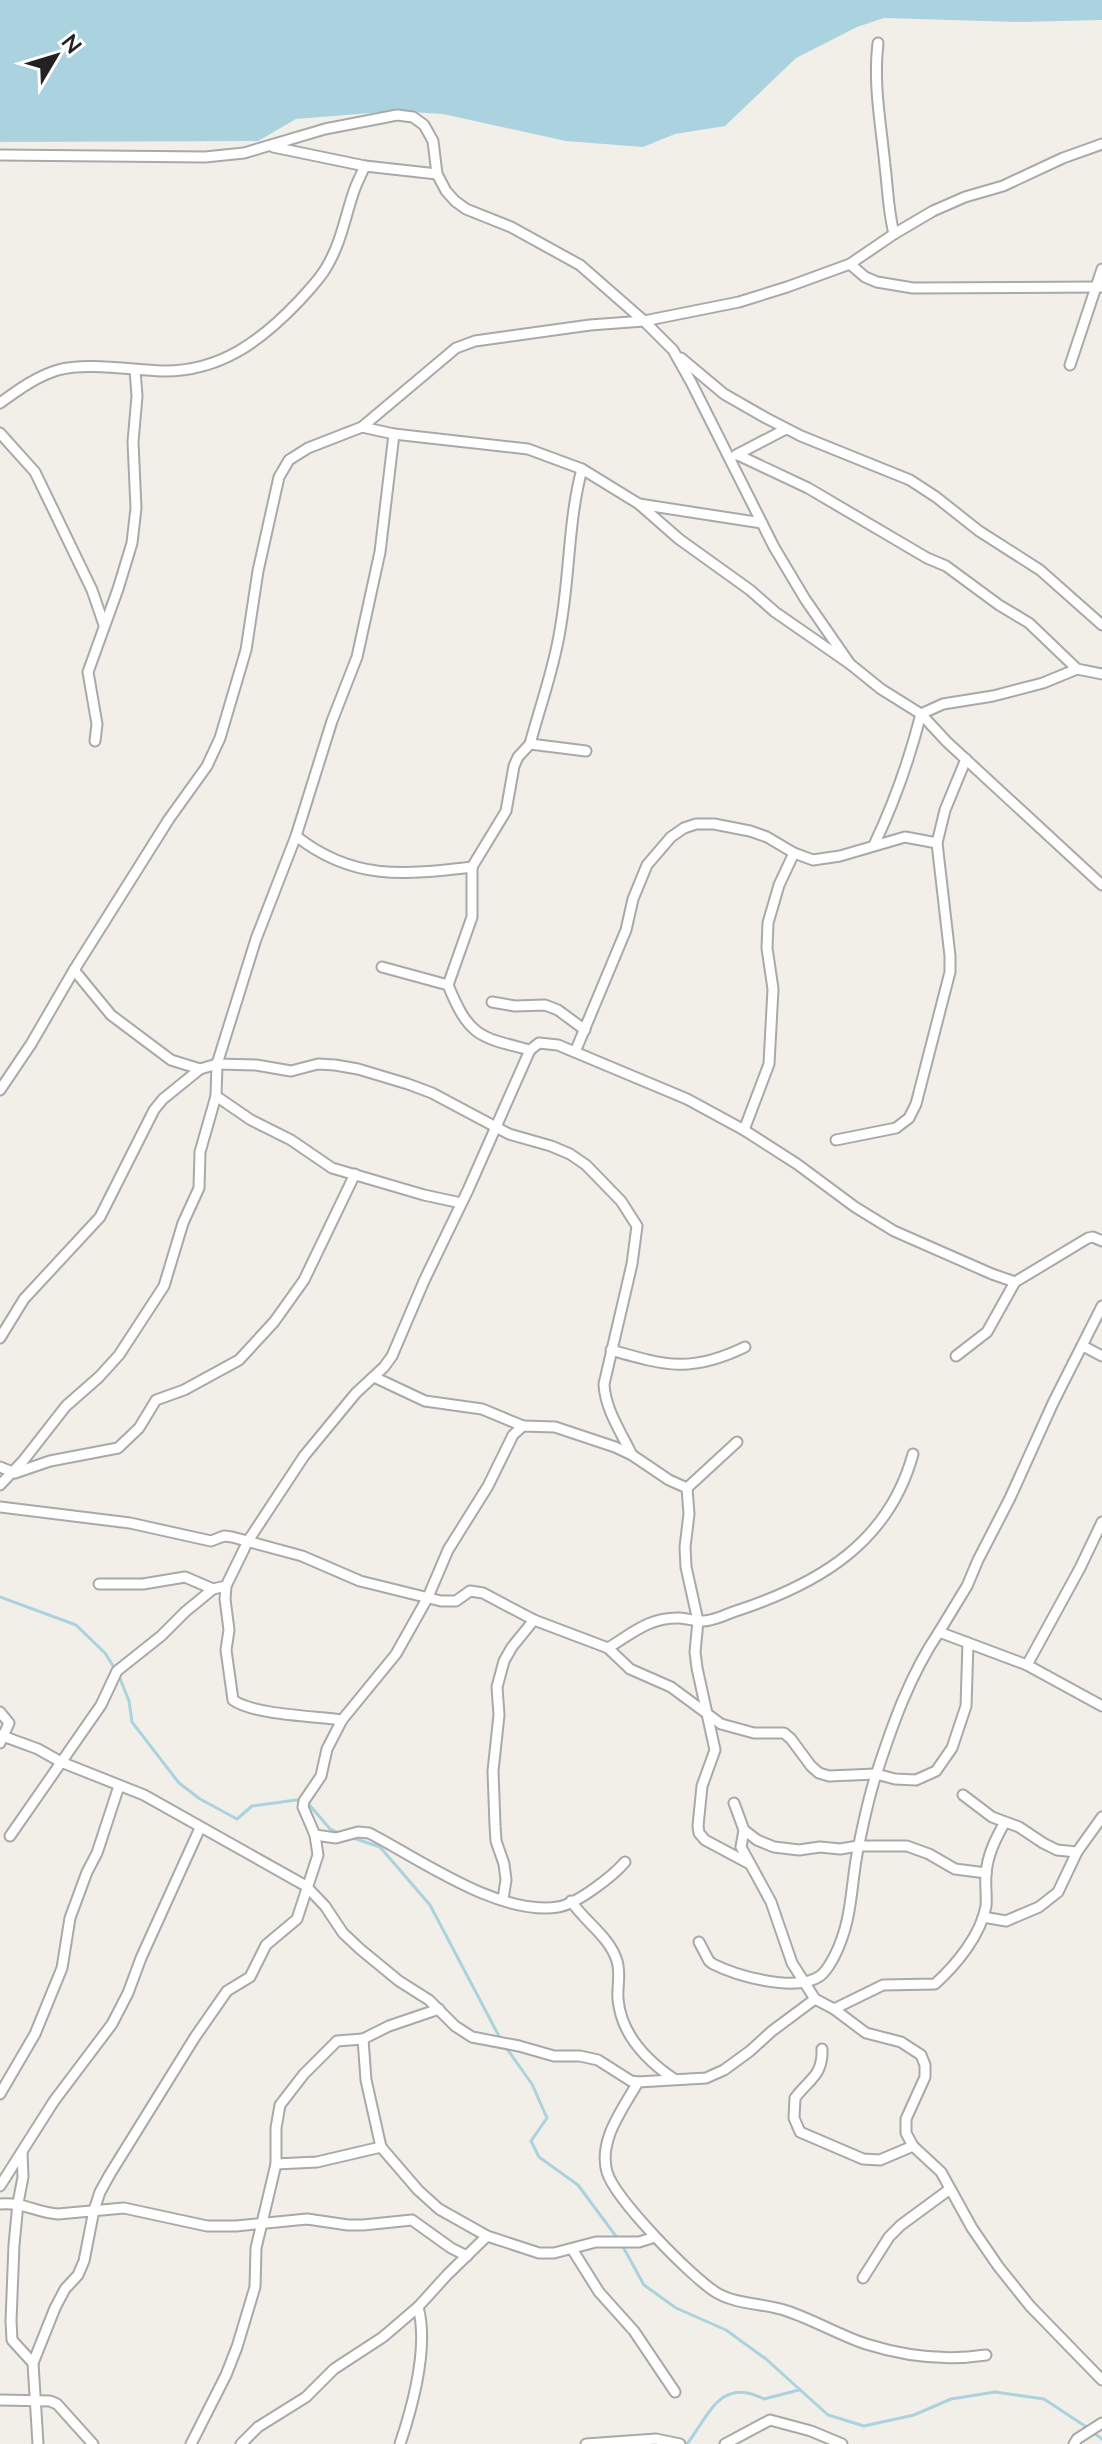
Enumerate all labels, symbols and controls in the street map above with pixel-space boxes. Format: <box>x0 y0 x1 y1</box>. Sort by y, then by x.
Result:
north arrow <box>16 16 96 96</box>
text: N <box>56 28 88 58</box>

